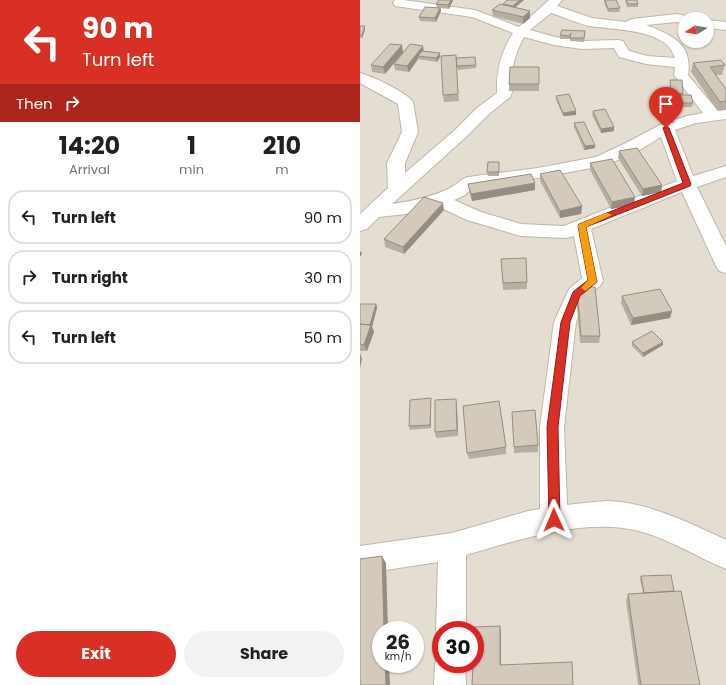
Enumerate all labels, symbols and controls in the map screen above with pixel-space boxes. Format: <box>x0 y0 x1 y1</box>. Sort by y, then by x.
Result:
text: 90 m <box>82 9 153 48</box>
north arrow <box>678 12 714 48</box>
map controls <box>678 12 714 48</box>
icon: left <box>16 16 68 68</box>
text: Turn left <box>82 47 154 72</box>
pin <box>649 87 683 128</box>
icon: right <box>61 92 83 114</box>
text: Then <box>16 93 53 114</box>
icon: arrive <box>655 93 677 115</box>
text: 14:20 <box>59 129 120 162</box>
text: 1 <box>187 129 196 162</box>
text: 210 <box>263 129 301 162</box>
text: Arrival <box>69 160 110 179</box>
text: min <box>179 160 204 179</box>
text: m <box>275 160 289 179</box>
icon: left <box>18 206 40 228</box>
text: Turn left <box>52 207 116 228</box>
text: 90 m <box>304 207 342 228</box>
icon: right <box>18 266 40 288</box>
text: Turn right <box>52 267 128 288</box>
text: 30 m <box>304 267 342 288</box>
icon: left <box>18 326 40 348</box>
text: Turn left <box>52 327 116 348</box>
text: 50 m <box>304 327 342 348</box>
position arrow <box>533 499 575 541</box>
speed limit sign: 30 <box>432 621 484 673</box>
text: 26 <box>386 628 410 656</box>
button: Exit <box>16 631 176 677</box>
button: Share <box>184 631 344 677</box>
text: km/h <box>385 649 411 664</box>

